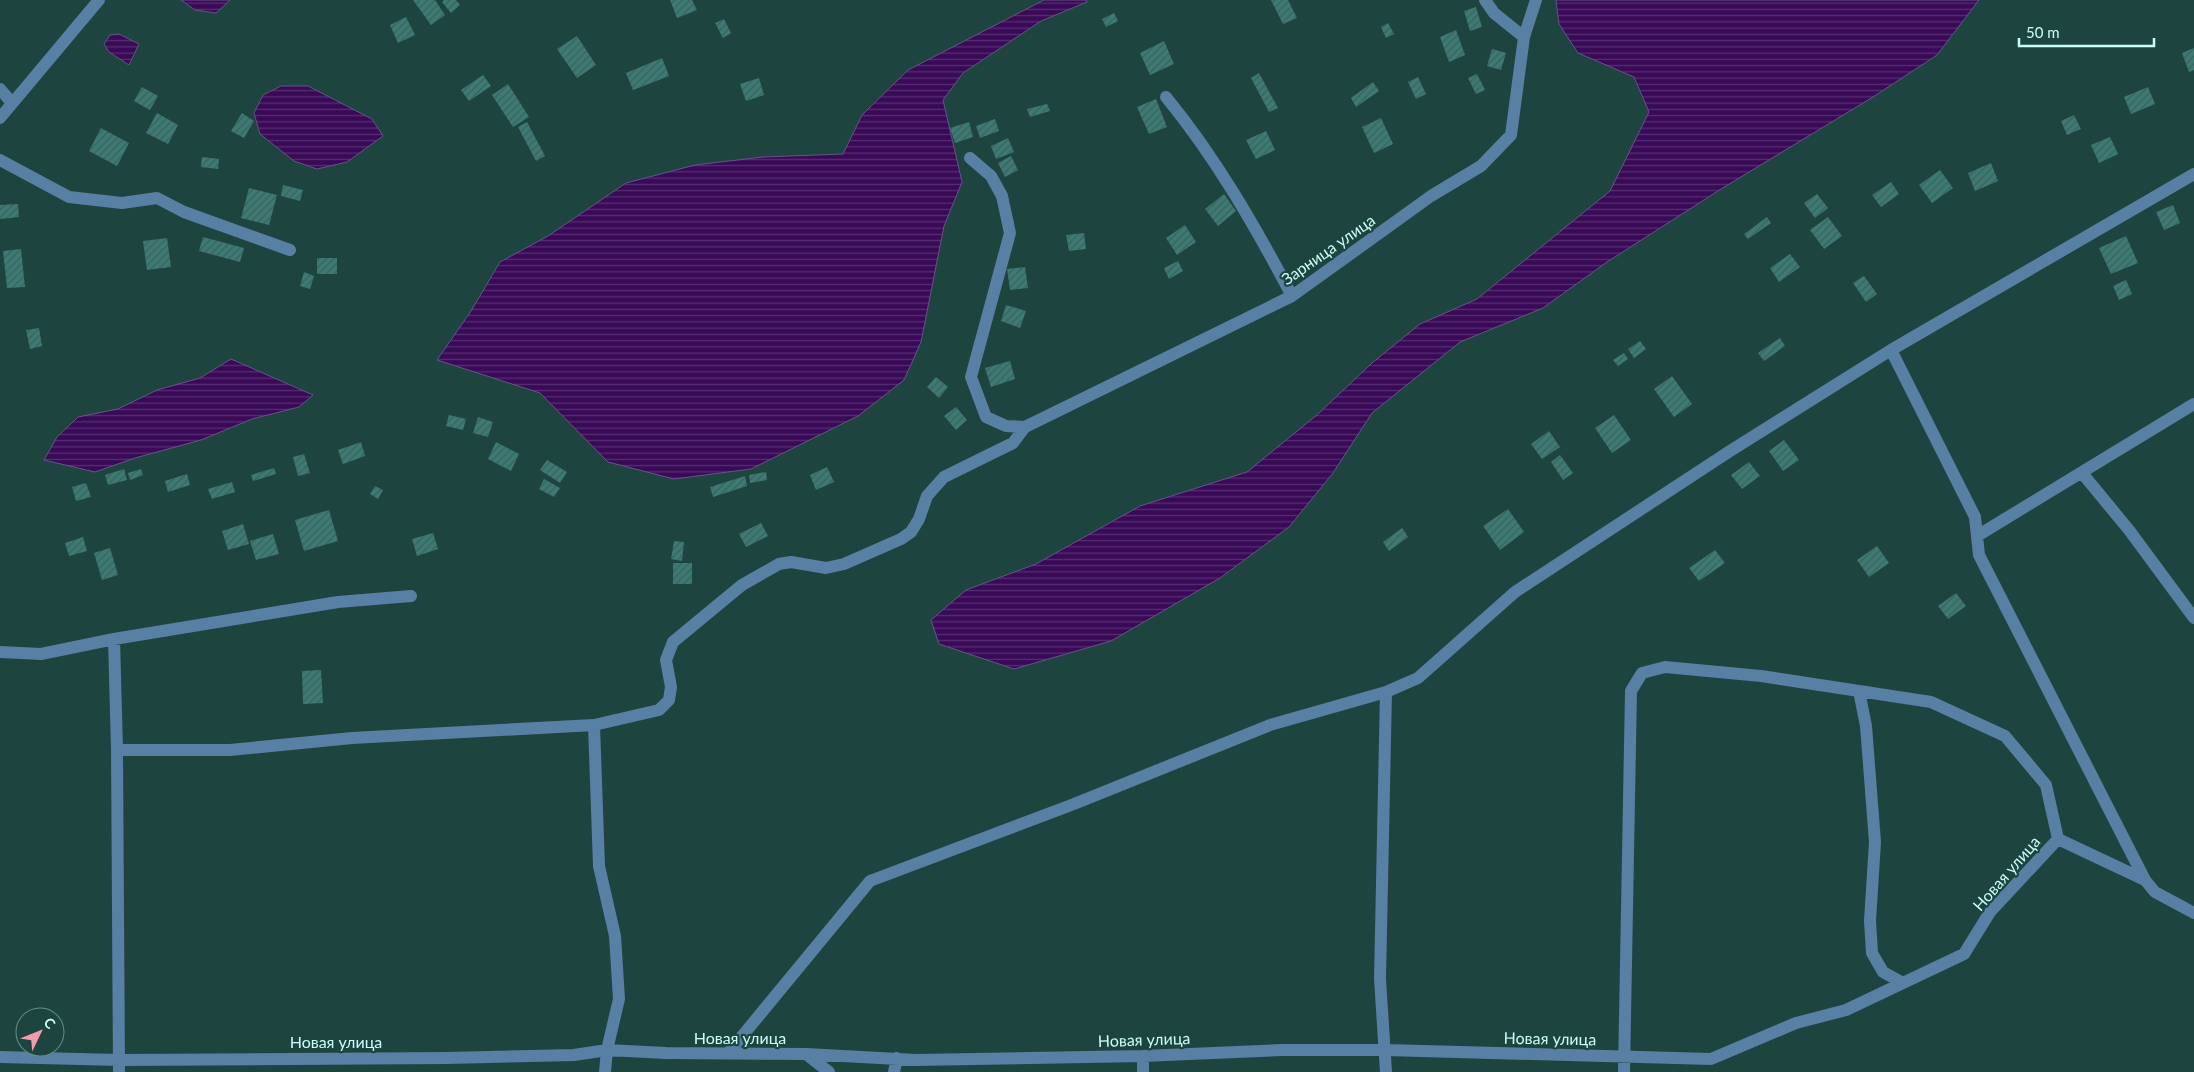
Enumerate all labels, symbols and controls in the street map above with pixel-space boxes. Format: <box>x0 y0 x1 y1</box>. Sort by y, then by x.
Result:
scale bar <box>2019 15 2154 47</box>
text: 50 m <box>2026 23 2060 41</box>
street label: Зарница улица <box>1278 210 1378 288</box>
street label: Новая улица <box>1968 832 2044 914</box>
north arrow <box>15 1007 65 1057</box>
text: С <box>40 1014 60 1033</box>
street label: Новая улица <box>694 1028 786 1047</box>
street label: Новая улица <box>1097 1028 1191 1050</box>
street label: Новая улица <box>1504 1028 1596 1048</box>
street label: Новая улица <box>290 1032 382 1051</box>

